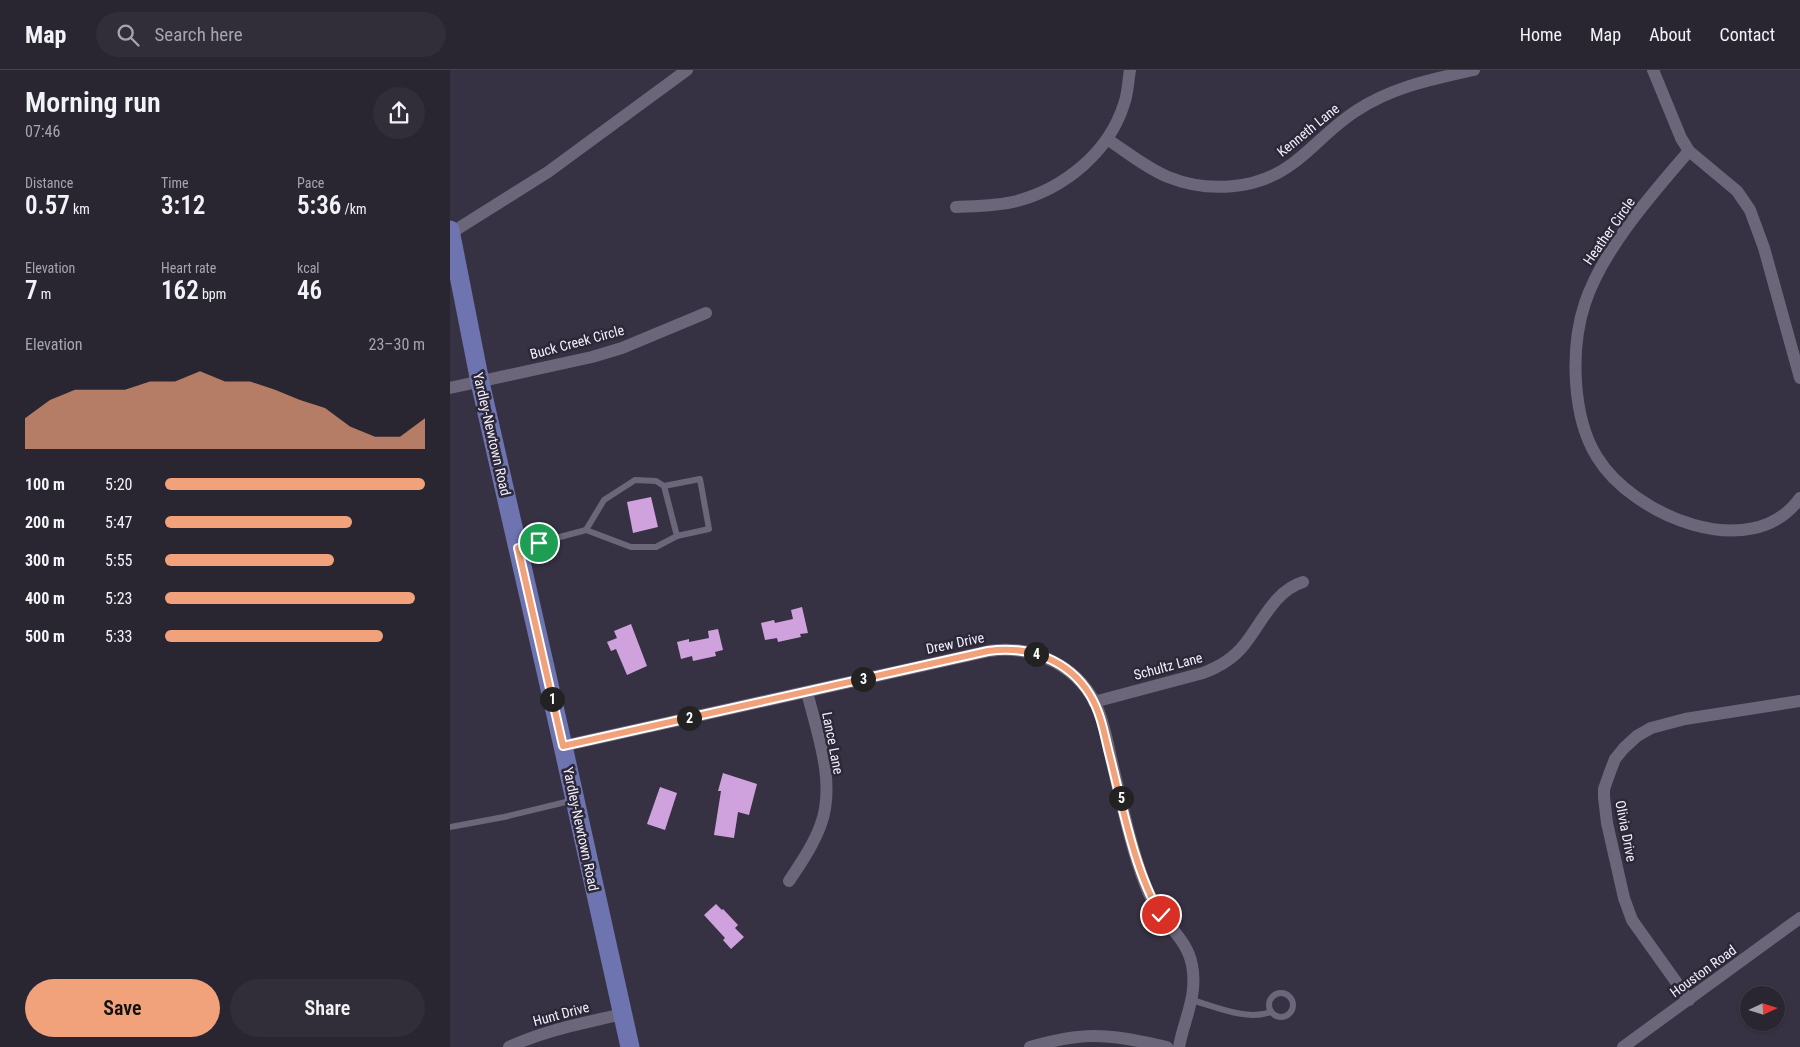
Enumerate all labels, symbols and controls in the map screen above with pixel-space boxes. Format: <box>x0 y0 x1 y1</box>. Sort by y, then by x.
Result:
search box <box>96 12 446 57</box>
text: Map <box>25 21 66 49</box>
icon: search <box>114 21 142 49</box>
text: Search here <box>154 23 243 46</box>
text: Home <box>1520 24 1562 45</box>
text: Map <box>1590 24 1621 45</box>
text: About <box>1649 24 1691 45</box>
text: Contact <box>1719 24 1775 45</box>
text: Morning run <box>25 86 161 119</box>
button: share <box>373 87 425 139</box>
street label: Kenneth Lane <box>1274 100 1343 160</box>
text: 07:46 <box>25 122 60 141</box>
text: Distance <box>25 175 73 191</box>
text: Time <box>161 175 189 191</box>
text: Pace <box>297 175 324 191</box>
text: 0.57 <box>25 191 70 220</box>
text: 3:12 <box>161 191 205 220</box>
text: 5:36 <box>297 191 341 220</box>
street label: Heather Circle <box>1580 194 1638 268</box>
text: km <box>70 201 90 217</box>
text: /km <box>341 201 367 217</box>
text: Elevation <box>25 260 75 276</box>
text: Heart rate <box>161 260 216 276</box>
text: kcal <box>297 260 320 276</box>
text: 7 <box>25 276 38 305</box>
text: 162 <box>161 276 199 305</box>
text: 46 <box>297 276 322 305</box>
text: m <box>38 286 51 302</box>
text: bpm <box>199 286 226 302</box>
street label: Buck Creek Circle <box>528 322 626 362</box>
text: Elevation <box>25 335 83 354</box>
text: 23–30 m <box>369 335 425 354</box>
street label: Yardley-Newtown Road <box>470 371 514 497</box>
text: 100 m <box>25 475 65 494</box>
text: 5:20 <box>105 475 132 494</box>
text: 200 m <box>25 513 65 532</box>
text: 5:47 <box>105 513 132 532</box>
pin <box>518 522 560 564</box>
icon: arrive <box>525 529 553 557</box>
text: 300 m <box>25 551 65 570</box>
text: 5:55 <box>105 551 132 570</box>
text: 400 m <box>25 589 65 608</box>
text: 5:23 <box>105 589 132 608</box>
text: 500 m <box>25 627 65 646</box>
text: 5:33 <box>105 627 132 646</box>
street label: Drew Drive <box>925 629 986 657</box>
pin: 4 <box>1024 642 1048 666</box>
text: 4 <box>1033 646 1040 662</box>
street label: Schultz Lane <box>1132 649 1205 683</box>
pin: 3 <box>850 666 876 692</box>
text: 3 <box>860 671 867 687</box>
pin: 1 <box>540 686 564 712</box>
text: 1 <box>549 691 556 707</box>
pin: 2 <box>676 706 702 730</box>
text: 2 <box>686 710 693 726</box>
street label: Lance Lane <box>819 710 847 776</box>
street label: Yardley-Newtown Road <box>560 766 602 892</box>
pin: 5 <box>1108 786 1134 810</box>
text: 5 <box>1118 790 1125 806</box>
street label: Olivia Drive <box>1612 799 1640 863</box>
pin <box>1140 894 1182 936</box>
icon: check <box>1147 901 1175 929</box>
street label: Houston Road <box>1667 942 1739 1000</box>
button: Save <box>25 979 220 1037</box>
button: Share <box>230 979 425 1037</box>
north arrow <box>1740 986 1785 1031</box>
map controls <box>1740 986 1785 1031</box>
street label: Hunt Drive <box>531 999 591 1029</box>

